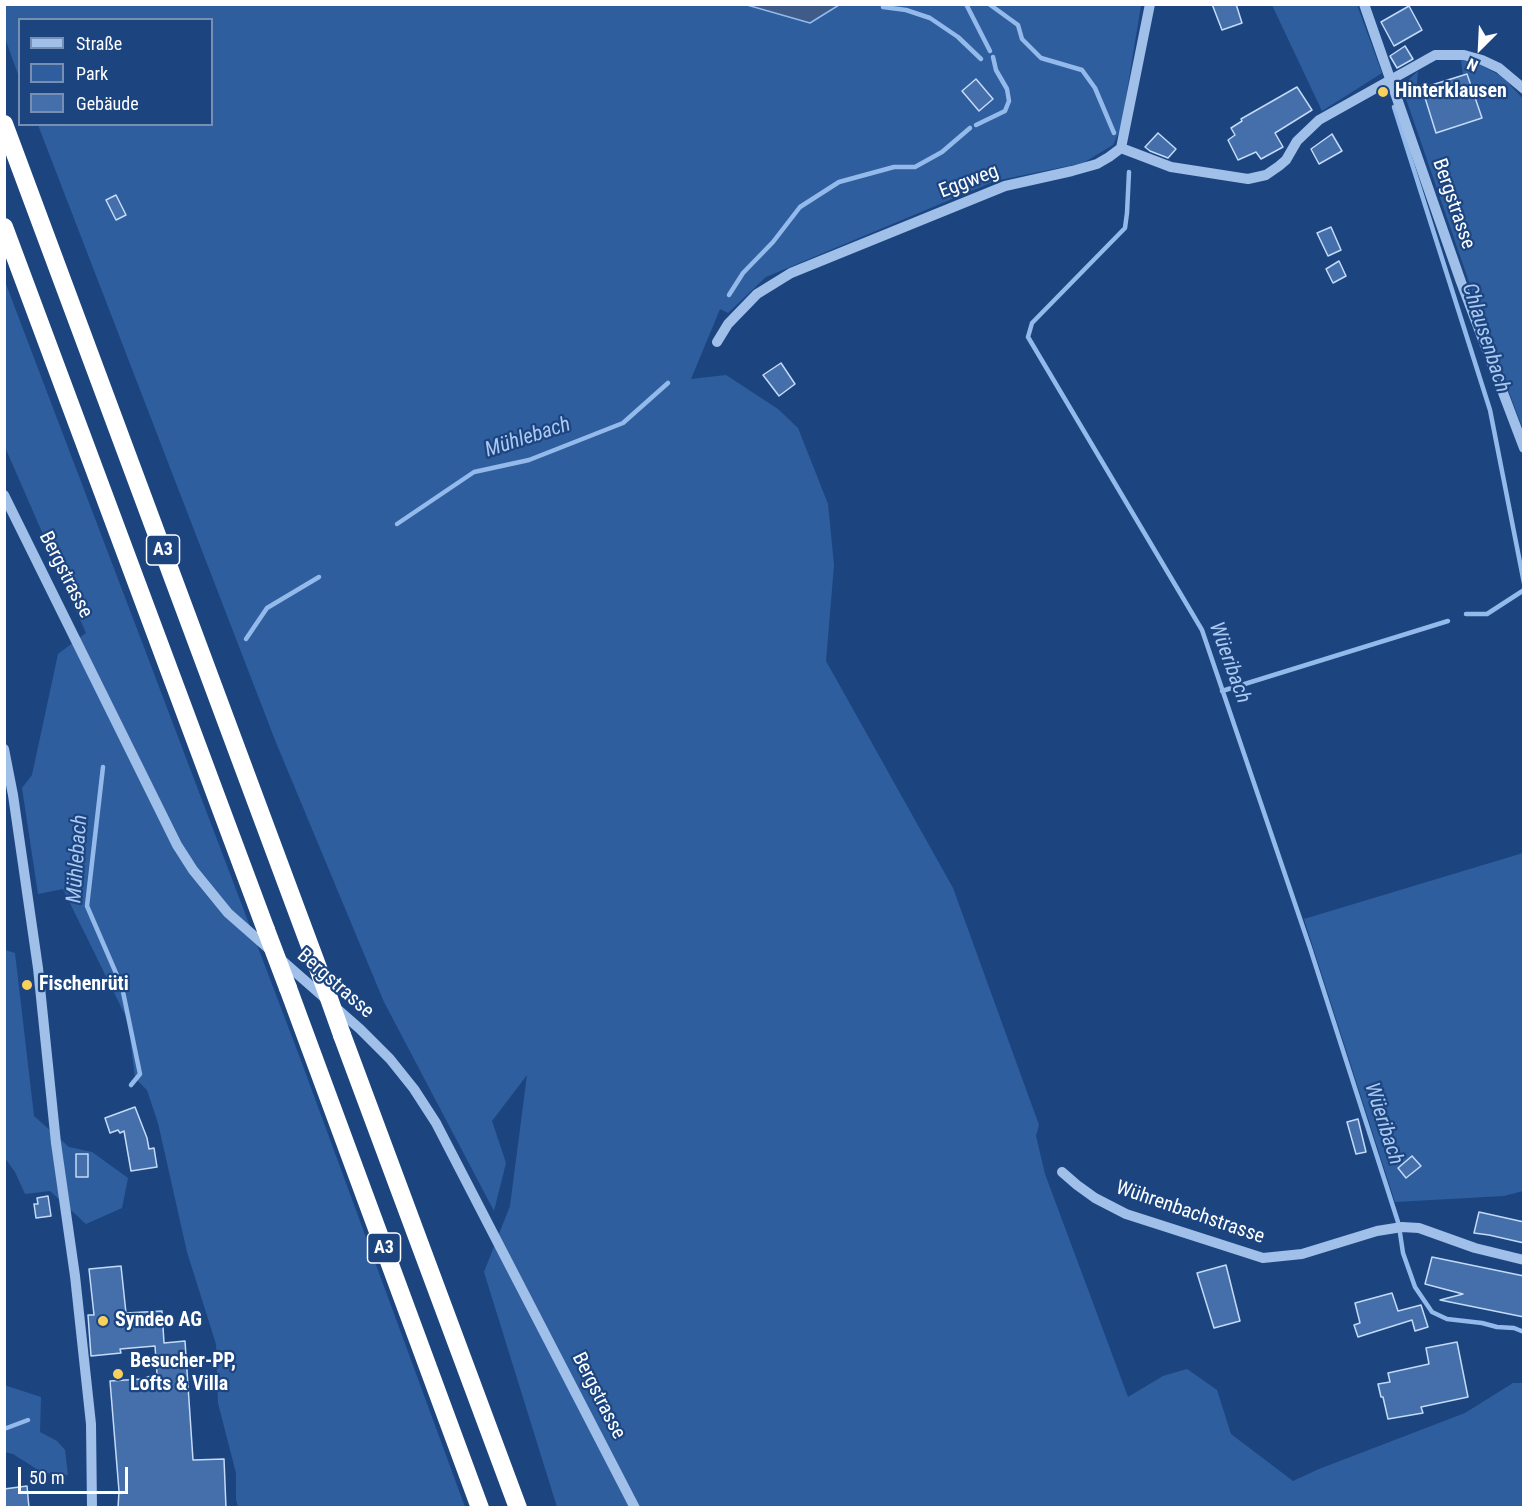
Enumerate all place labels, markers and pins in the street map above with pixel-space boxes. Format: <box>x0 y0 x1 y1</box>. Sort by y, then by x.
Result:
place label: Hinterklausen <box>1395 80 1507 104</box>
marker: Hinterklausen <box>1376 85 1390 99</box>
place label: Fischenrüti <box>39 973 129 997</box>
marker: Fischenrüti <box>20 978 34 992</box>
place label: Syndeo AG <box>115 1309 202 1333</box>
marker: Syndeo AG <box>96 1314 110 1328</box>
place label: Besucher-PP, Lofts & Villa <box>130 1350 236 1397</box>
marker: Besucher-PP, Lofts & Villa <box>111 1367 125 1381</box>

